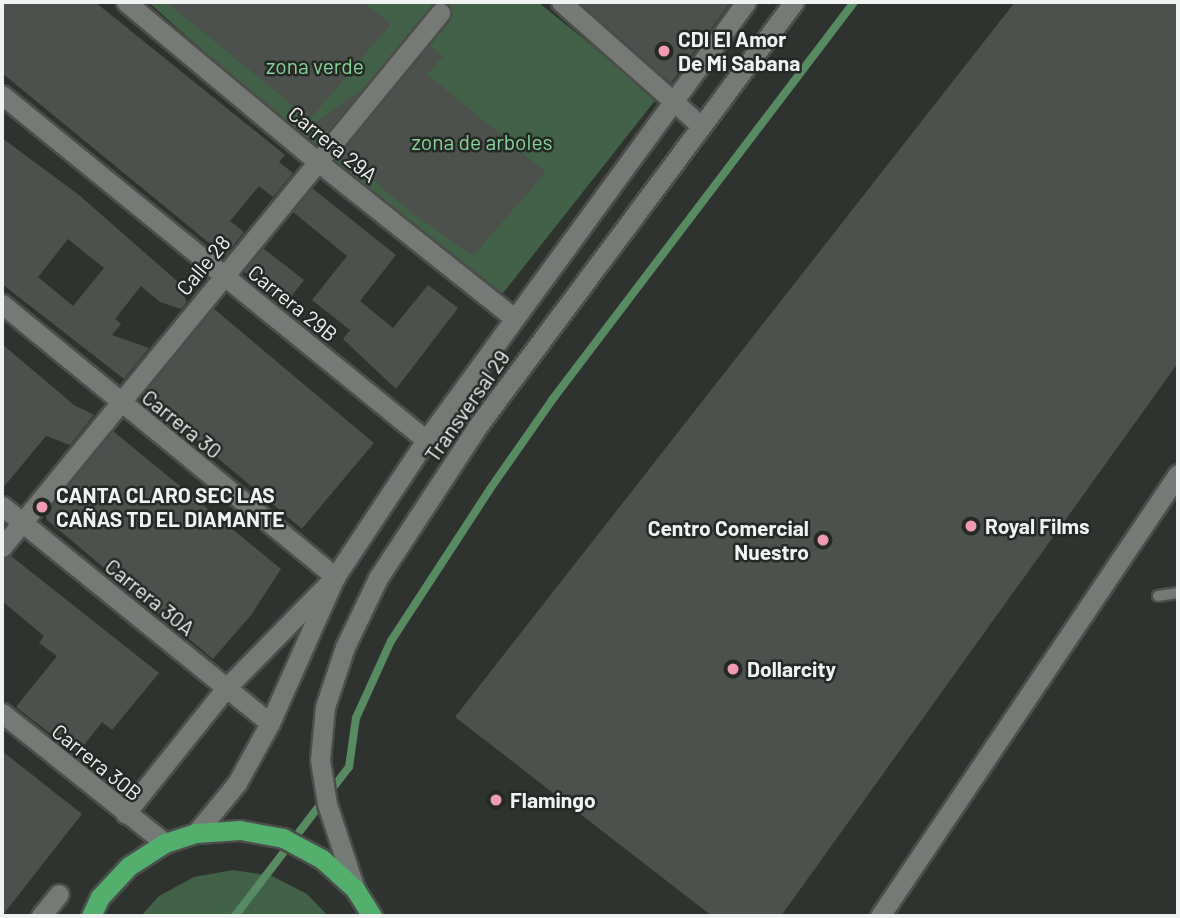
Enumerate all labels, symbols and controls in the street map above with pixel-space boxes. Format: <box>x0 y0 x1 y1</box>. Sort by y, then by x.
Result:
place label: CDI El Amor De Mi Sabana <box>678 26 800 76</box>
marker: CDI El Amor De Mi Sabana <box>656 43 672 59</box>
park label: zona verde <box>266 53 364 79</box>
street label: Carrera 29A <box>283 100 383 188</box>
park label: zona de arboles <box>412 129 552 155</box>
street label: Calle 28 <box>171 230 235 300</box>
street label: Carrera 29B <box>243 259 343 347</box>
street label: Transversal 29 <box>419 345 515 467</box>
street label: Carrera 30 <box>137 384 227 464</box>
place label: CANTA CLARO SEC LAS CAÑAS TD EL DIAMANTE <box>56 482 285 532</box>
marker: CANTA CLARO SEC LAS CAÑAS TD EL DIAMANTE <box>34 499 50 515</box>
place label: Royal Films <box>985 513 1090 539</box>
place label: Centro Comercial Nuestro <box>648 515 809 565</box>
marker: Royal Films <box>963 518 979 534</box>
marker: Centro Comercial Nuestro <box>815 532 831 548</box>
street label: Carrera 30A <box>100 553 200 641</box>
place label: Dollarcity <box>747 656 836 682</box>
marker: Dollarcity <box>725 661 741 677</box>
street label: Carrera 30B <box>47 718 147 806</box>
place label: Flamingo <box>510 787 596 813</box>
marker: Flamingo <box>488 792 504 808</box>

